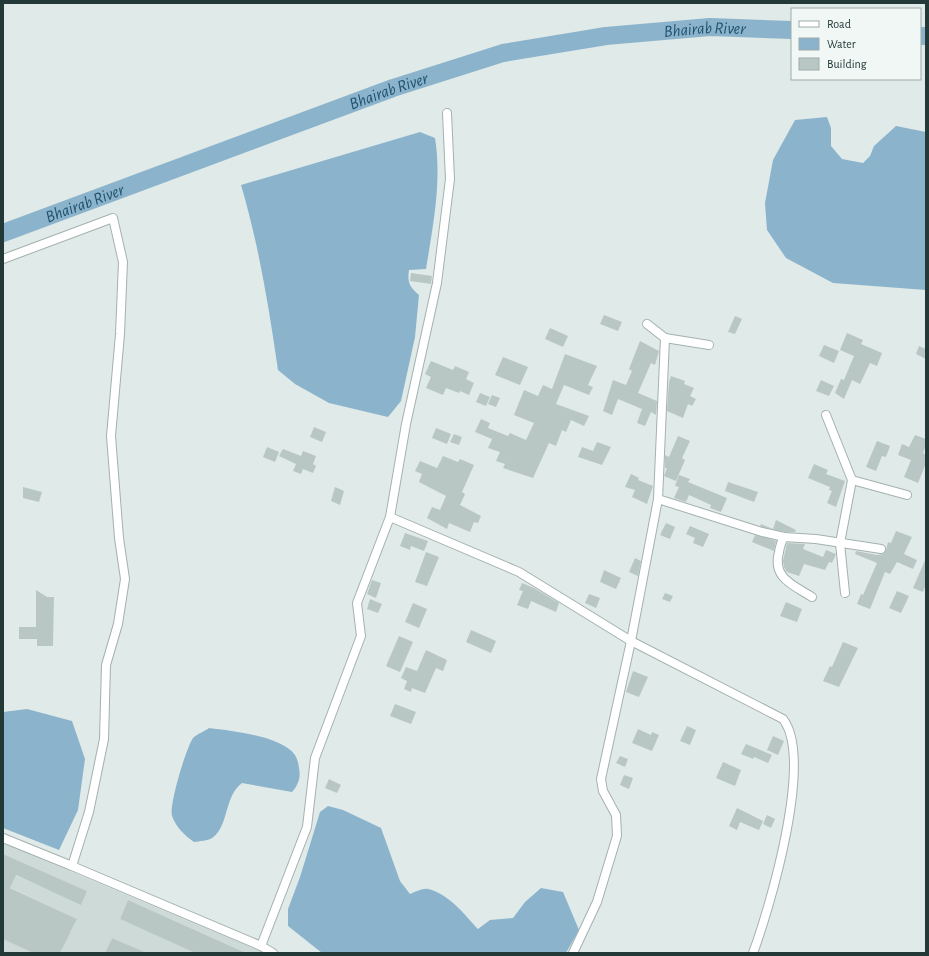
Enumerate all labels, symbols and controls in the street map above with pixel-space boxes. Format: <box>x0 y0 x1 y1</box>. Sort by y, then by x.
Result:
legend <box>791 8 921 80</box>
text: Road <box>827 18 851 30</box>
water label: Bhairab River <box>663 19 747 40</box>
text: Water <box>827 38 856 50</box>
text: Building <box>827 58 867 70</box>
water label: Bhairab River <box>347 69 430 113</box>
water label: Bhairab River <box>43 181 127 225</box>

